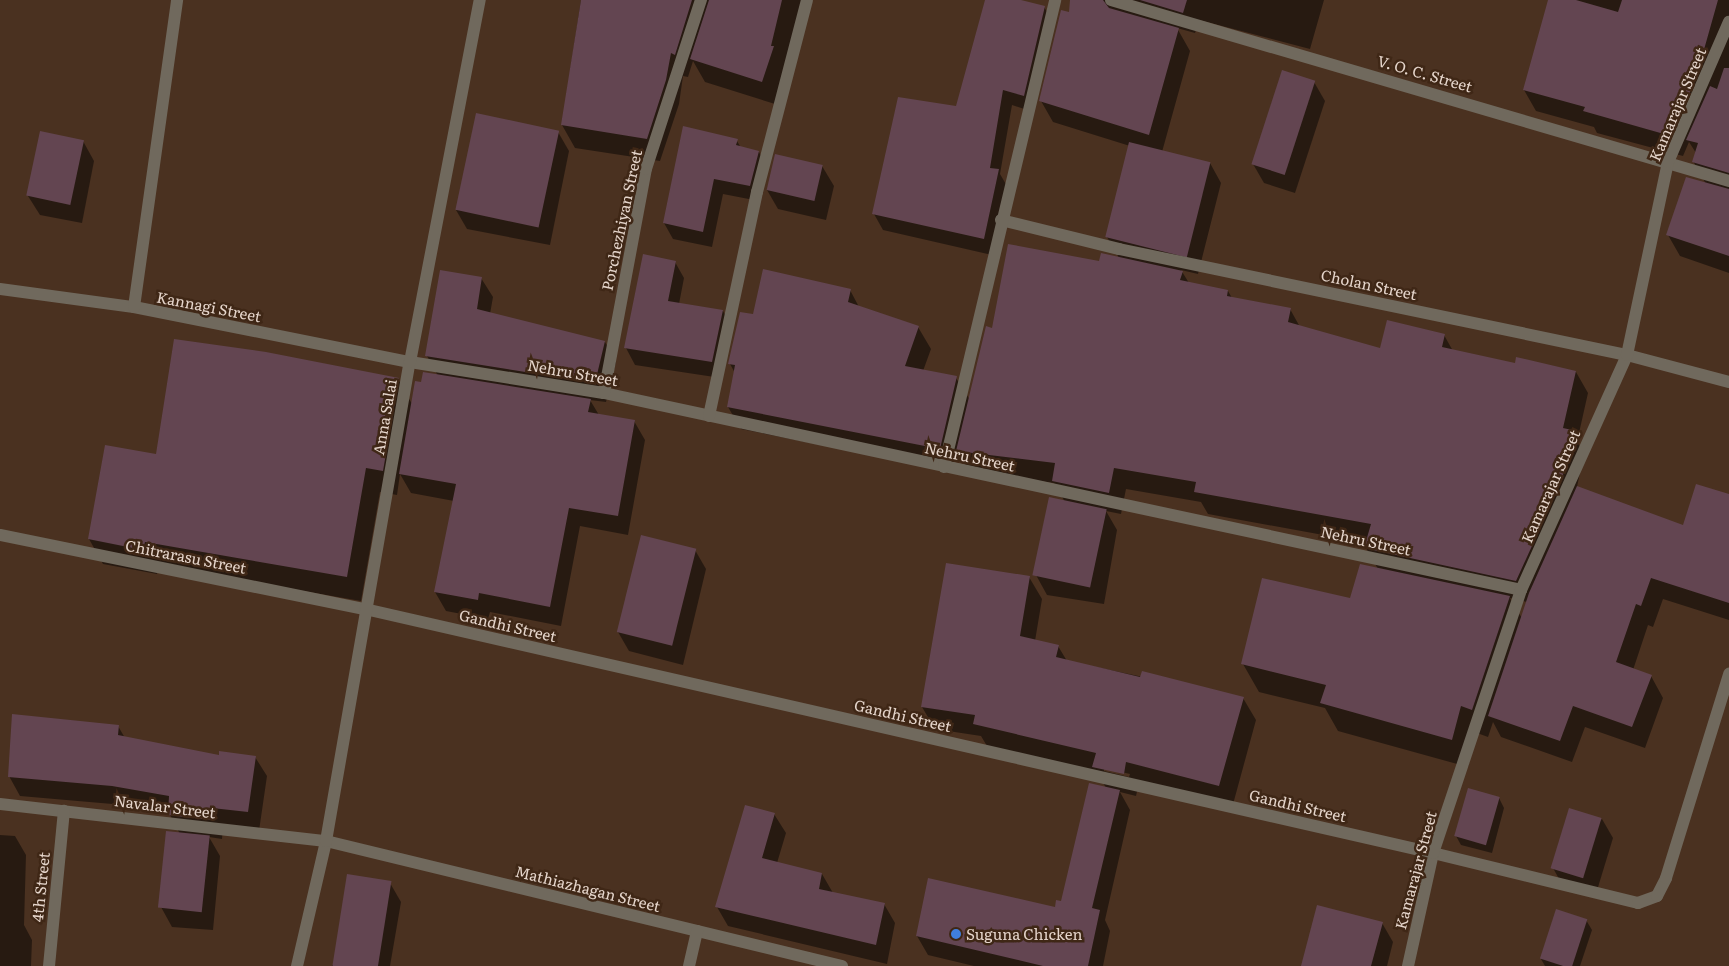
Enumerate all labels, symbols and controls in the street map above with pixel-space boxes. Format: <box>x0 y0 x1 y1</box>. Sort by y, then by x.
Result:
street label: Kamarajar Street <box>1645 44 1709 164</box>
street label: V. O. C. Street <box>1376 51 1474 95</box>
street label: Porchezhiyan Street <box>597 148 645 292</box>
street label: Cholan Street <box>1319 265 1419 303</box>
street label: Kannagi Street <box>155 287 263 325</box>
street label: Nehru Street <box>526 355 620 389</box>
street label: Anna Salai <box>368 378 400 456</box>
street label: Kamarajar Street <box>1517 427 1583 545</box>
street label: Nehru Street <box>923 438 1017 474</box>
street label: Nehru Street <box>1319 522 1413 558</box>
street label: Chitrarasu Street <box>124 535 248 577</box>
street label: Gandhi Street <box>458 605 558 645</box>
street label: Gandhi Street <box>853 695 953 735</box>
street label: Gandhi Street <box>1248 785 1348 825</box>
street label: Navalar Street <box>113 791 217 821</box>
street label: Kamarajar Street <box>1391 809 1439 931</box>
street label: 4th Street <box>27 851 53 923</box>
street label: Mathiazhagan Street <box>514 861 662 915</box>
place label: Suguna Chicken <box>966 925 1082 943</box>
marker: Suguna Chicken <box>950 928 962 940</box>

